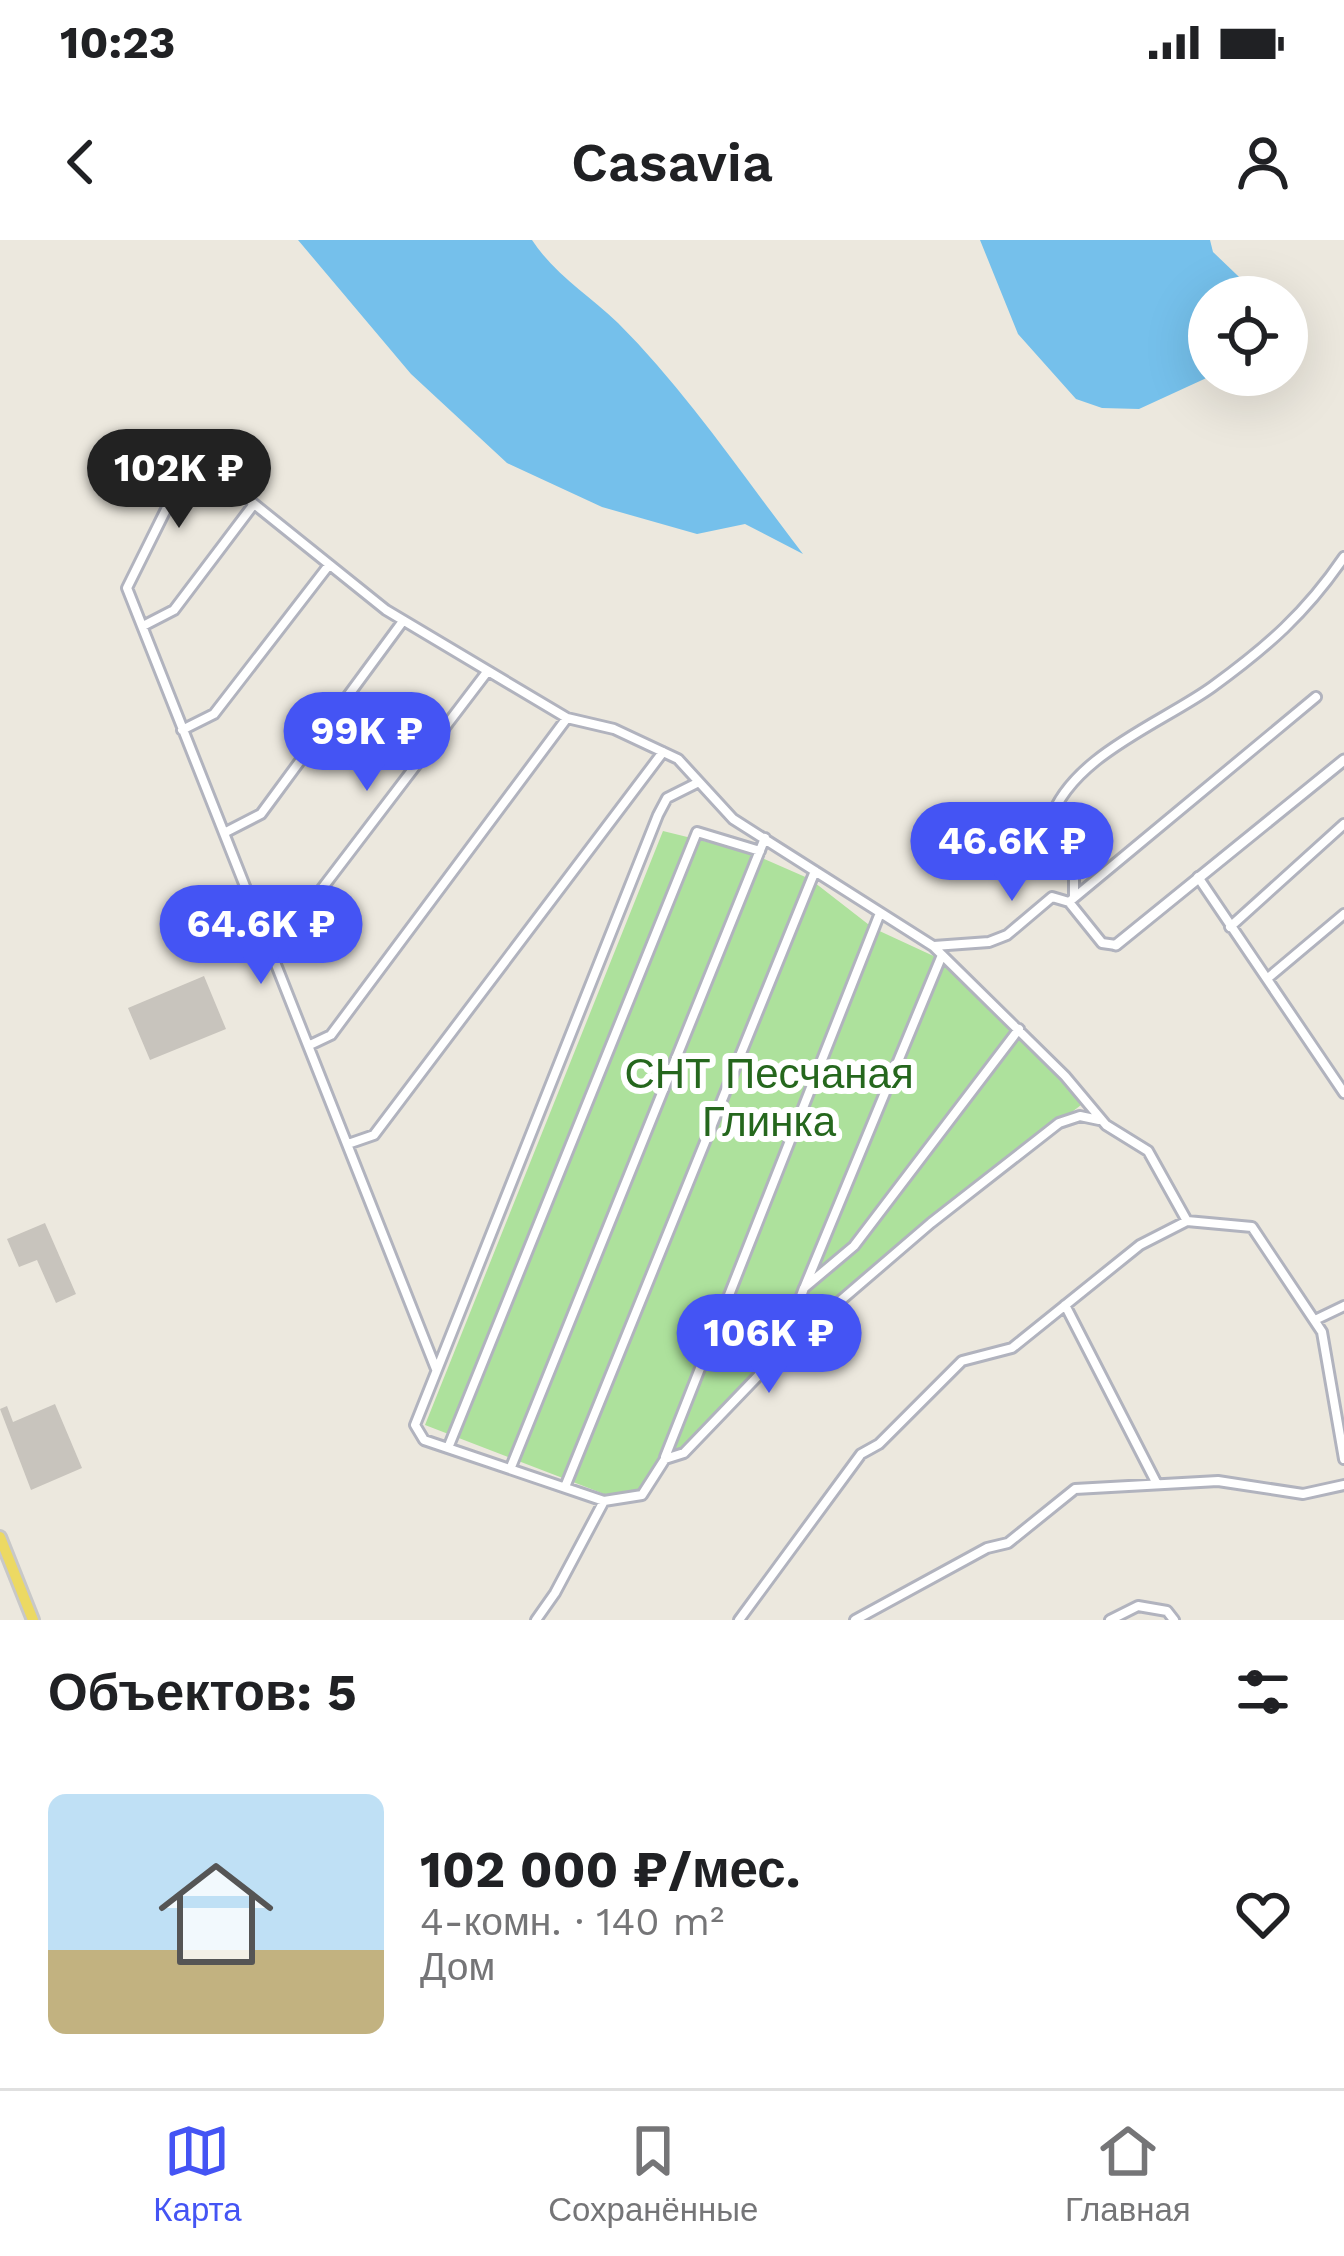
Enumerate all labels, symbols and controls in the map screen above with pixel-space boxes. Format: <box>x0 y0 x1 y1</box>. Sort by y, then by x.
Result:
text: 10:23 <box>60 16 175 69</box>
icon: back <box>48 129 114 195</box>
icon: person <box>1230 129 1296 195</box>
text: Casavia <box>571 131 773 194</box>
map controls <box>1188 276 1308 396</box>
button: locate <box>1188 276 1308 396</box>
pin: 102K ₽ <box>81 429 277 531</box>
text: 102K ₽ <box>114 445 244 490</box>
pin: 99K ₽ <box>283 692 451 794</box>
text: 99K ₽ <box>311 708 423 753</box>
pin: 46.6K ₽ <box>901 802 1123 904</box>
text: 46.6K ₽ <box>937 818 1087 863</box>
pin: 64.6K ₽ <box>150 885 372 987</box>
text: 64.6K ₽ <box>187 901 335 946</box>
park label: СНТ Песчаная Глинка <box>624 1049 914 1146</box>
pin: 106K ₽ <box>671 1294 867 1396</box>
text: 106K ₽ <box>704 1310 834 1355</box>
icon: filters <box>1230 1659 1296 1725</box>
text: Объектов: 5 <box>48 1663 357 1722</box>
text: 102 000 ₽/мес. <box>420 1840 800 1899</box>
icon: home <box>144 1842 288 1986</box>
icon: heart <box>1230 1881 1296 1947</box>
text: 4-комн. · 140 m² <box>420 1899 724 1944</box>
text: Дом <box>420 1944 495 1989</box>
tab: Карта <box>153 2118 242 2229</box>
tab: Сохранённые <box>548 2118 758 2229</box>
tab: Главная <box>1065 2118 1191 2229</box>

